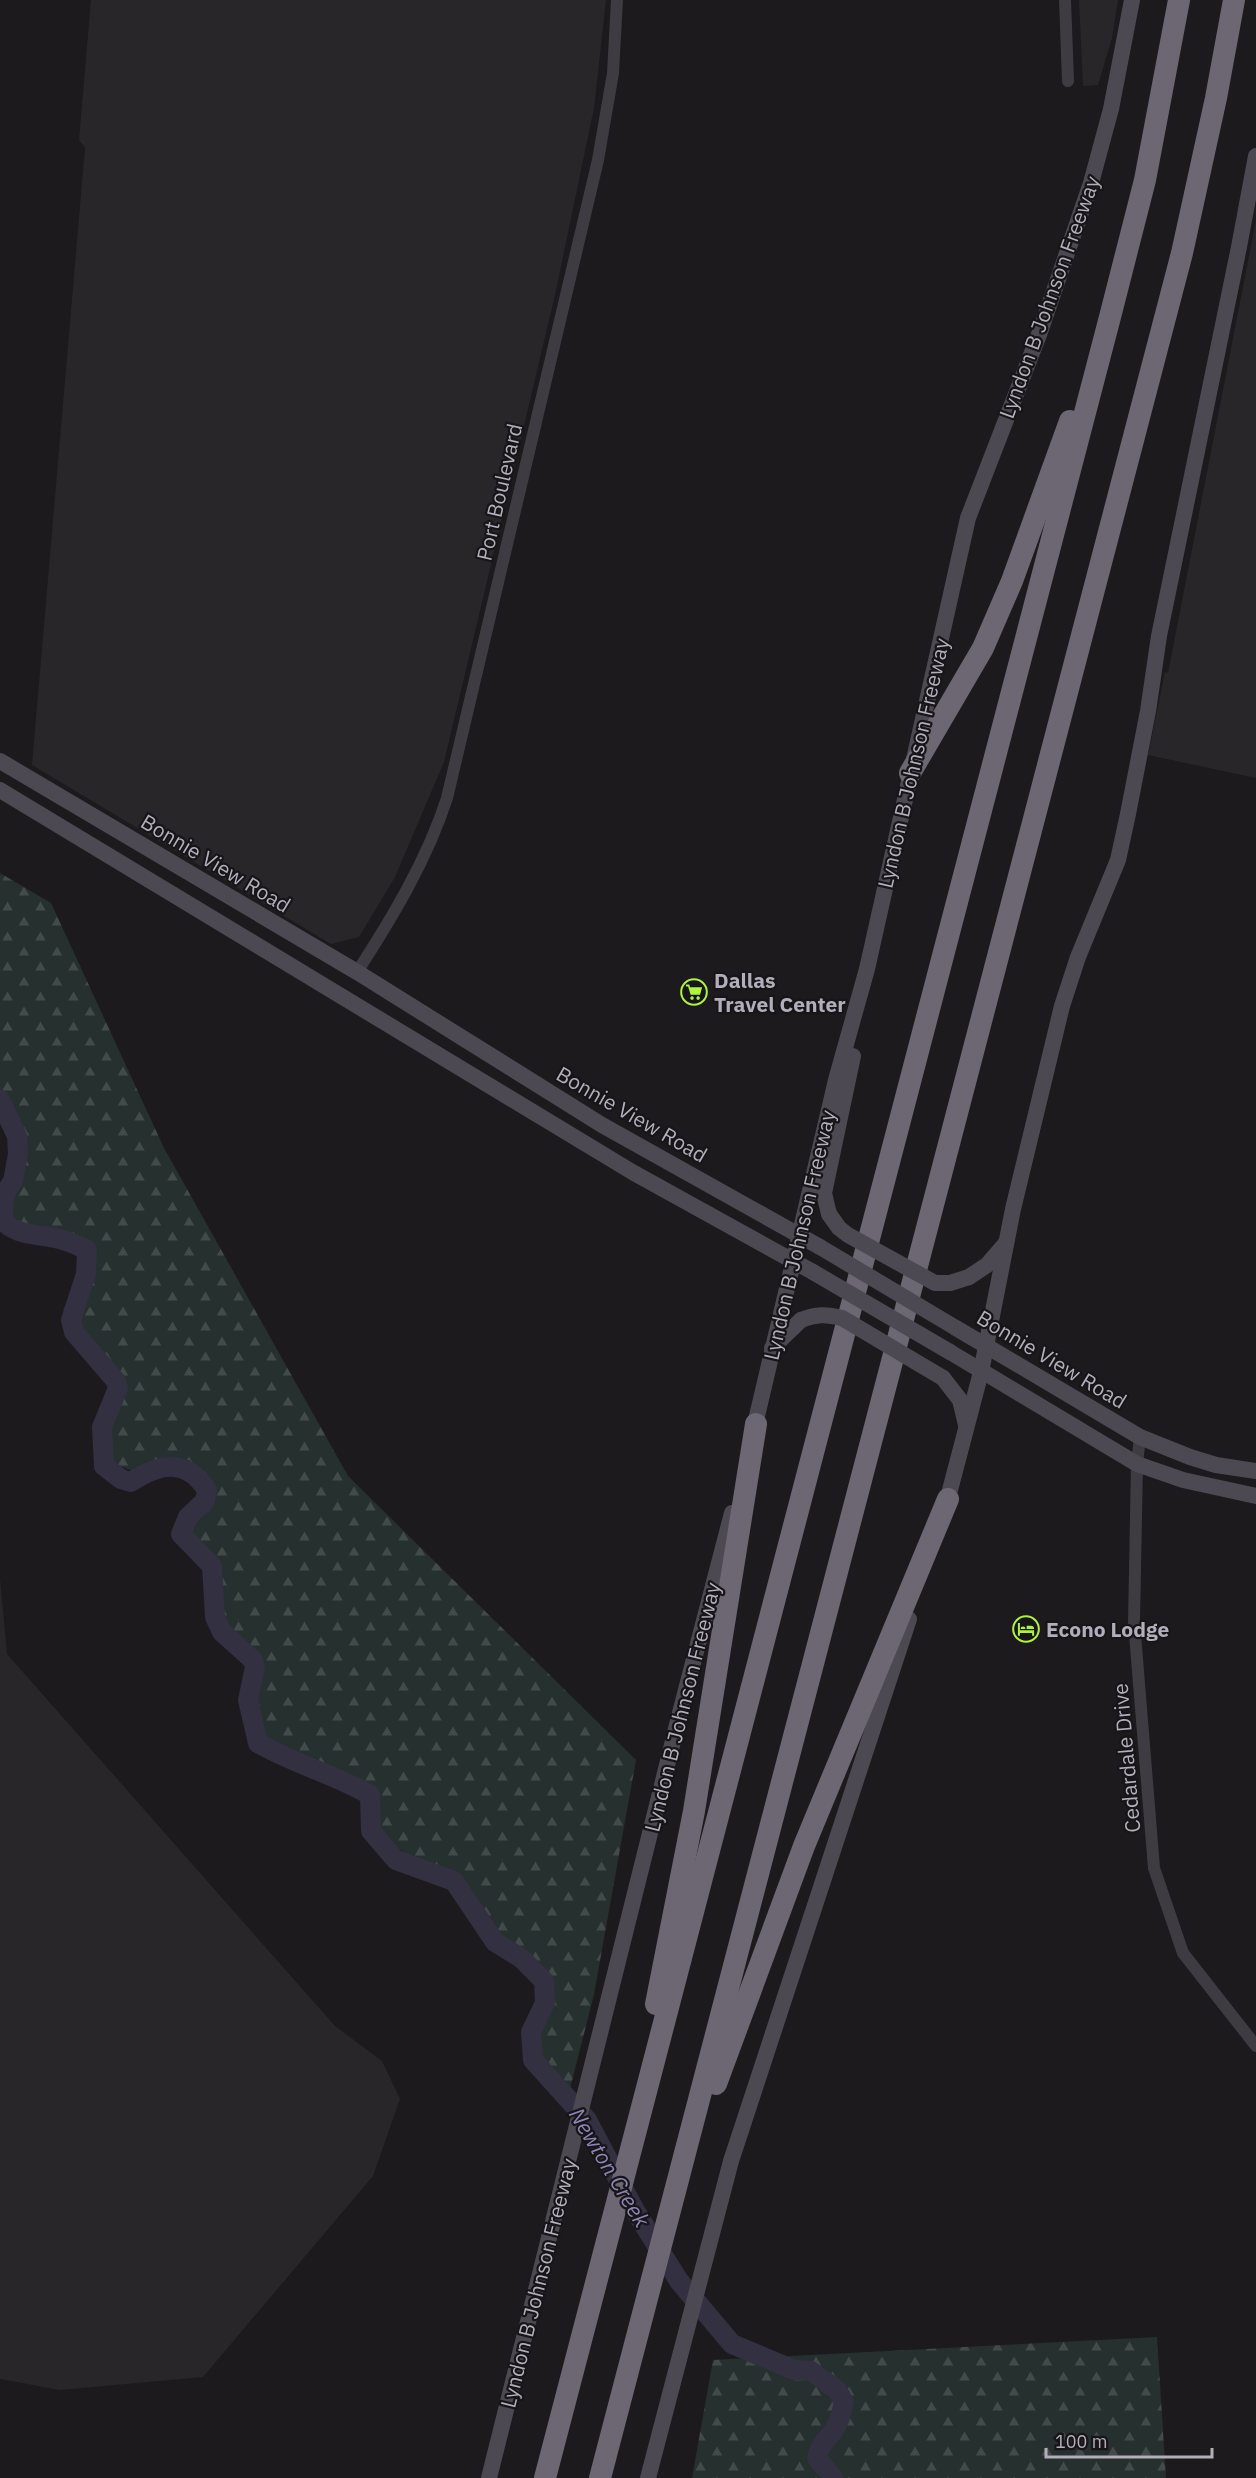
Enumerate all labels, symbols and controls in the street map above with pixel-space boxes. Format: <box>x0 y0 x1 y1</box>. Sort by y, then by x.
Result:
street label: Lyndon B Johnson Freeway <box>992 171 1106 422</box>
street label: Port Boulevard <box>470 421 528 563</box>
street label: Lyndon B Johnson Freeway <box>871 635 956 891</box>
street label: Bonnie View Road <box>136 807 296 919</box>
place label: Dallas Travel Center <box>714 966 846 1018</box>
supermarket icon: Dallas Travel Center <box>679 977 709 1007</box>
street label: Bonnie View Road <box>551 1059 713 1169</box>
street label: Lyndon B Johnson Freeway <box>757 1107 842 1363</box>
street label: Bonnie View Road <box>972 1303 1132 1415</box>
street label: Lyndon B Johnson Freeway <box>637 1579 727 1835</box>
hotel icon: Econo Lodge <box>1011 1614 1041 1644</box>
place label: Econo Lodge <box>1046 1615 1169 1643</box>
street label: Cedardale Drive <box>1106 1682 1146 1834</box>
water label: Newton Creek <box>563 2102 657 2233</box>
street label: Lyndon B Johnson Freeway <box>493 2155 583 2411</box>
scale bar <box>1046 2421 1212 2459</box>
text: 100 m <box>1055 2430 1107 2453</box>

